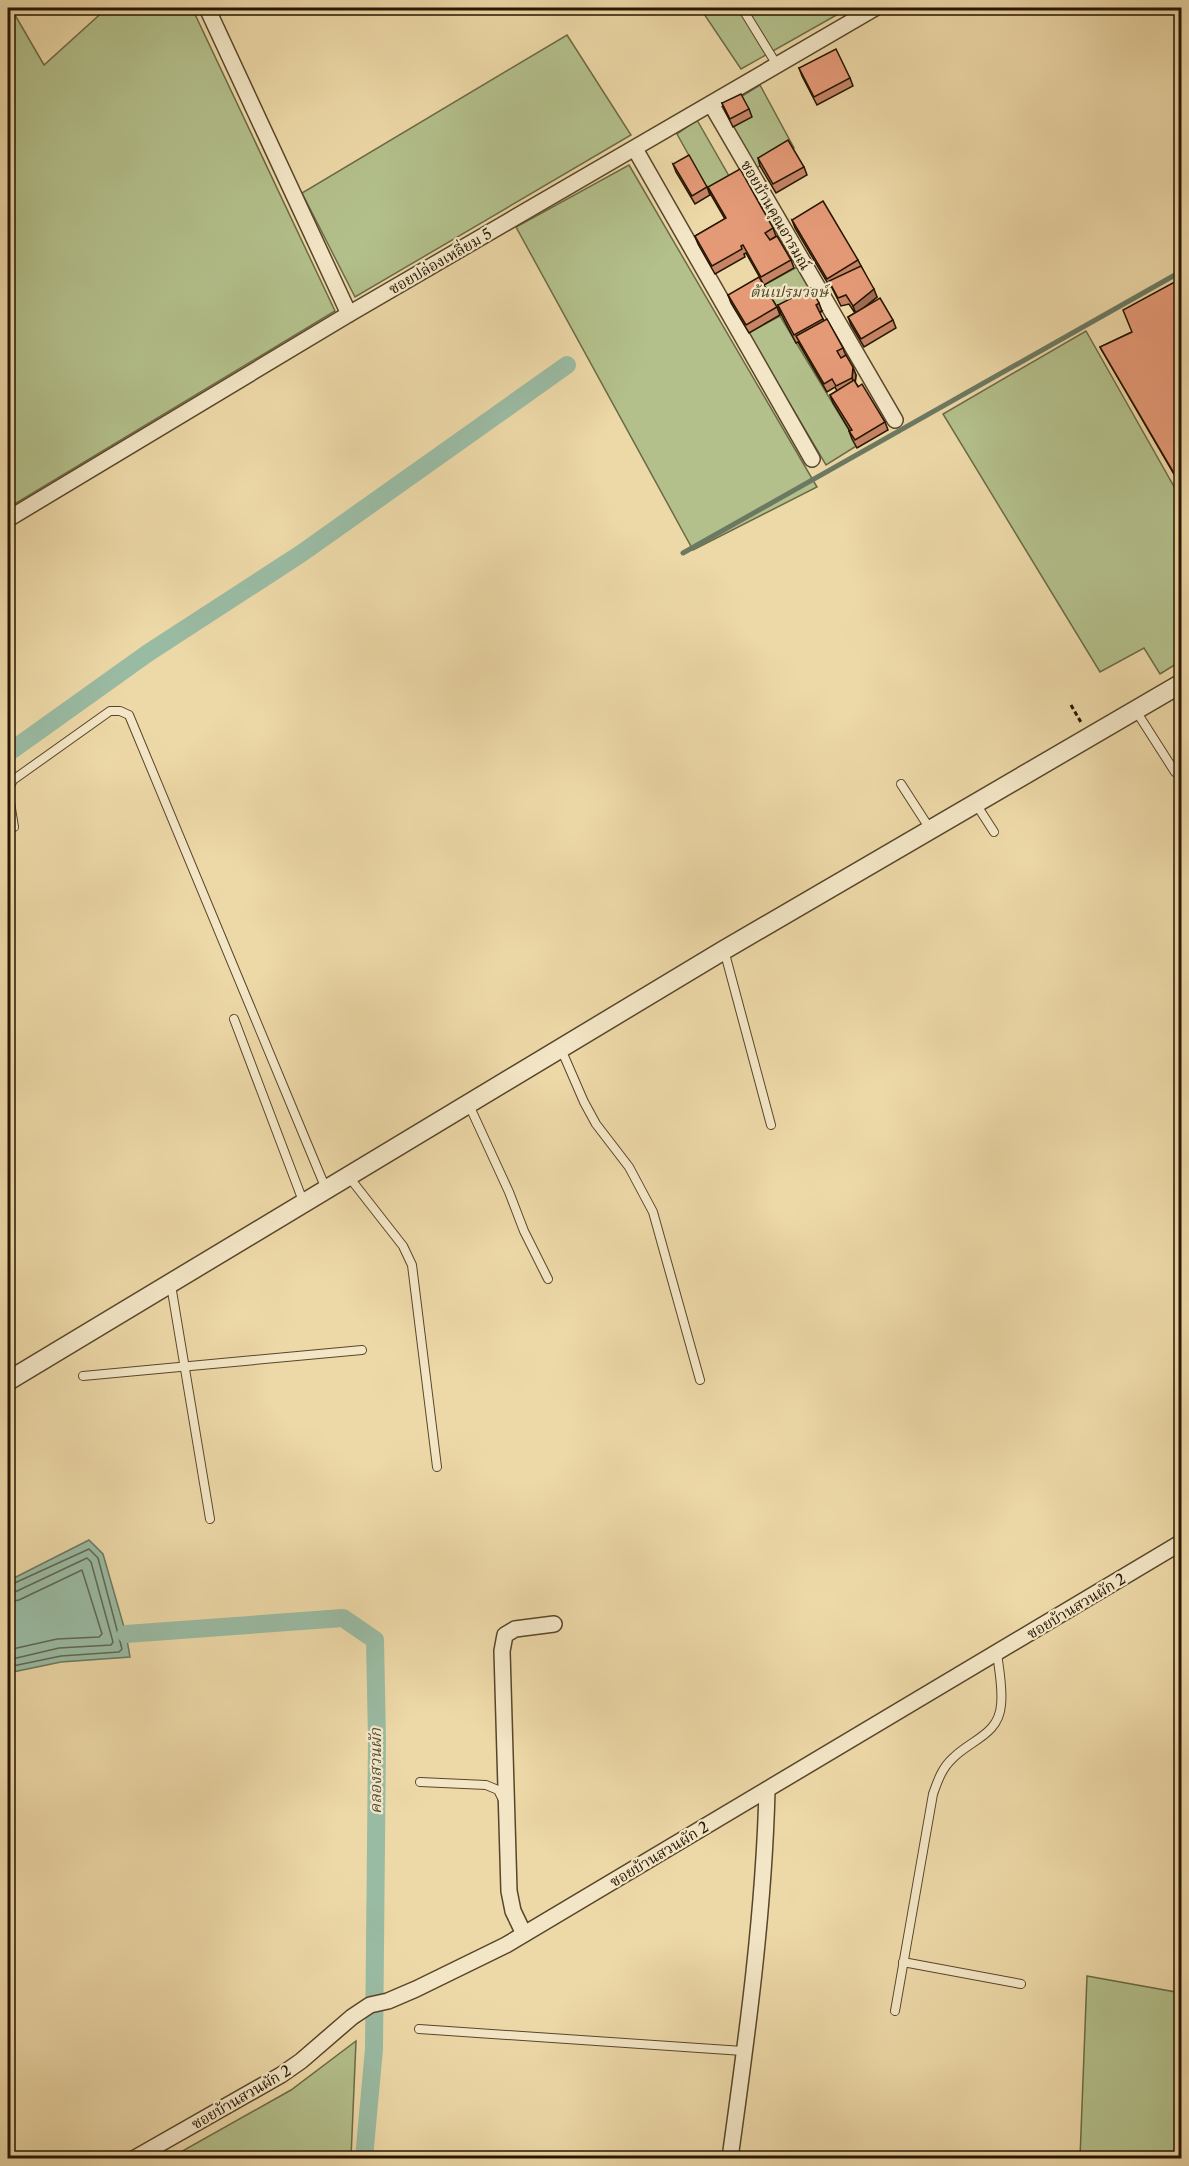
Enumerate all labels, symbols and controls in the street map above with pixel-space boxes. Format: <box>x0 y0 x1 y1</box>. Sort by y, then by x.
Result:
street label: ซอยบ้านคุณอารมณ์ <box>735 157 815 275</box>
street label: ซอยปล่องเหลี่ยม 5 <box>385 223 495 298</box>
park label: ต้นเปรมวจษ์ <box>750 282 831 301</box>
street label: ซอยบ้านสวนผัก 2 <box>1023 1569 1129 1643</box>
water label: คลองสวนผัก <box>365 1727 385 1814</box>
street label: ซอยบ้านสวนผัก 2 <box>606 1817 712 1891</box>
street label: ซอยบ้านสวนผัก 2 <box>188 2061 294 2133</box>

